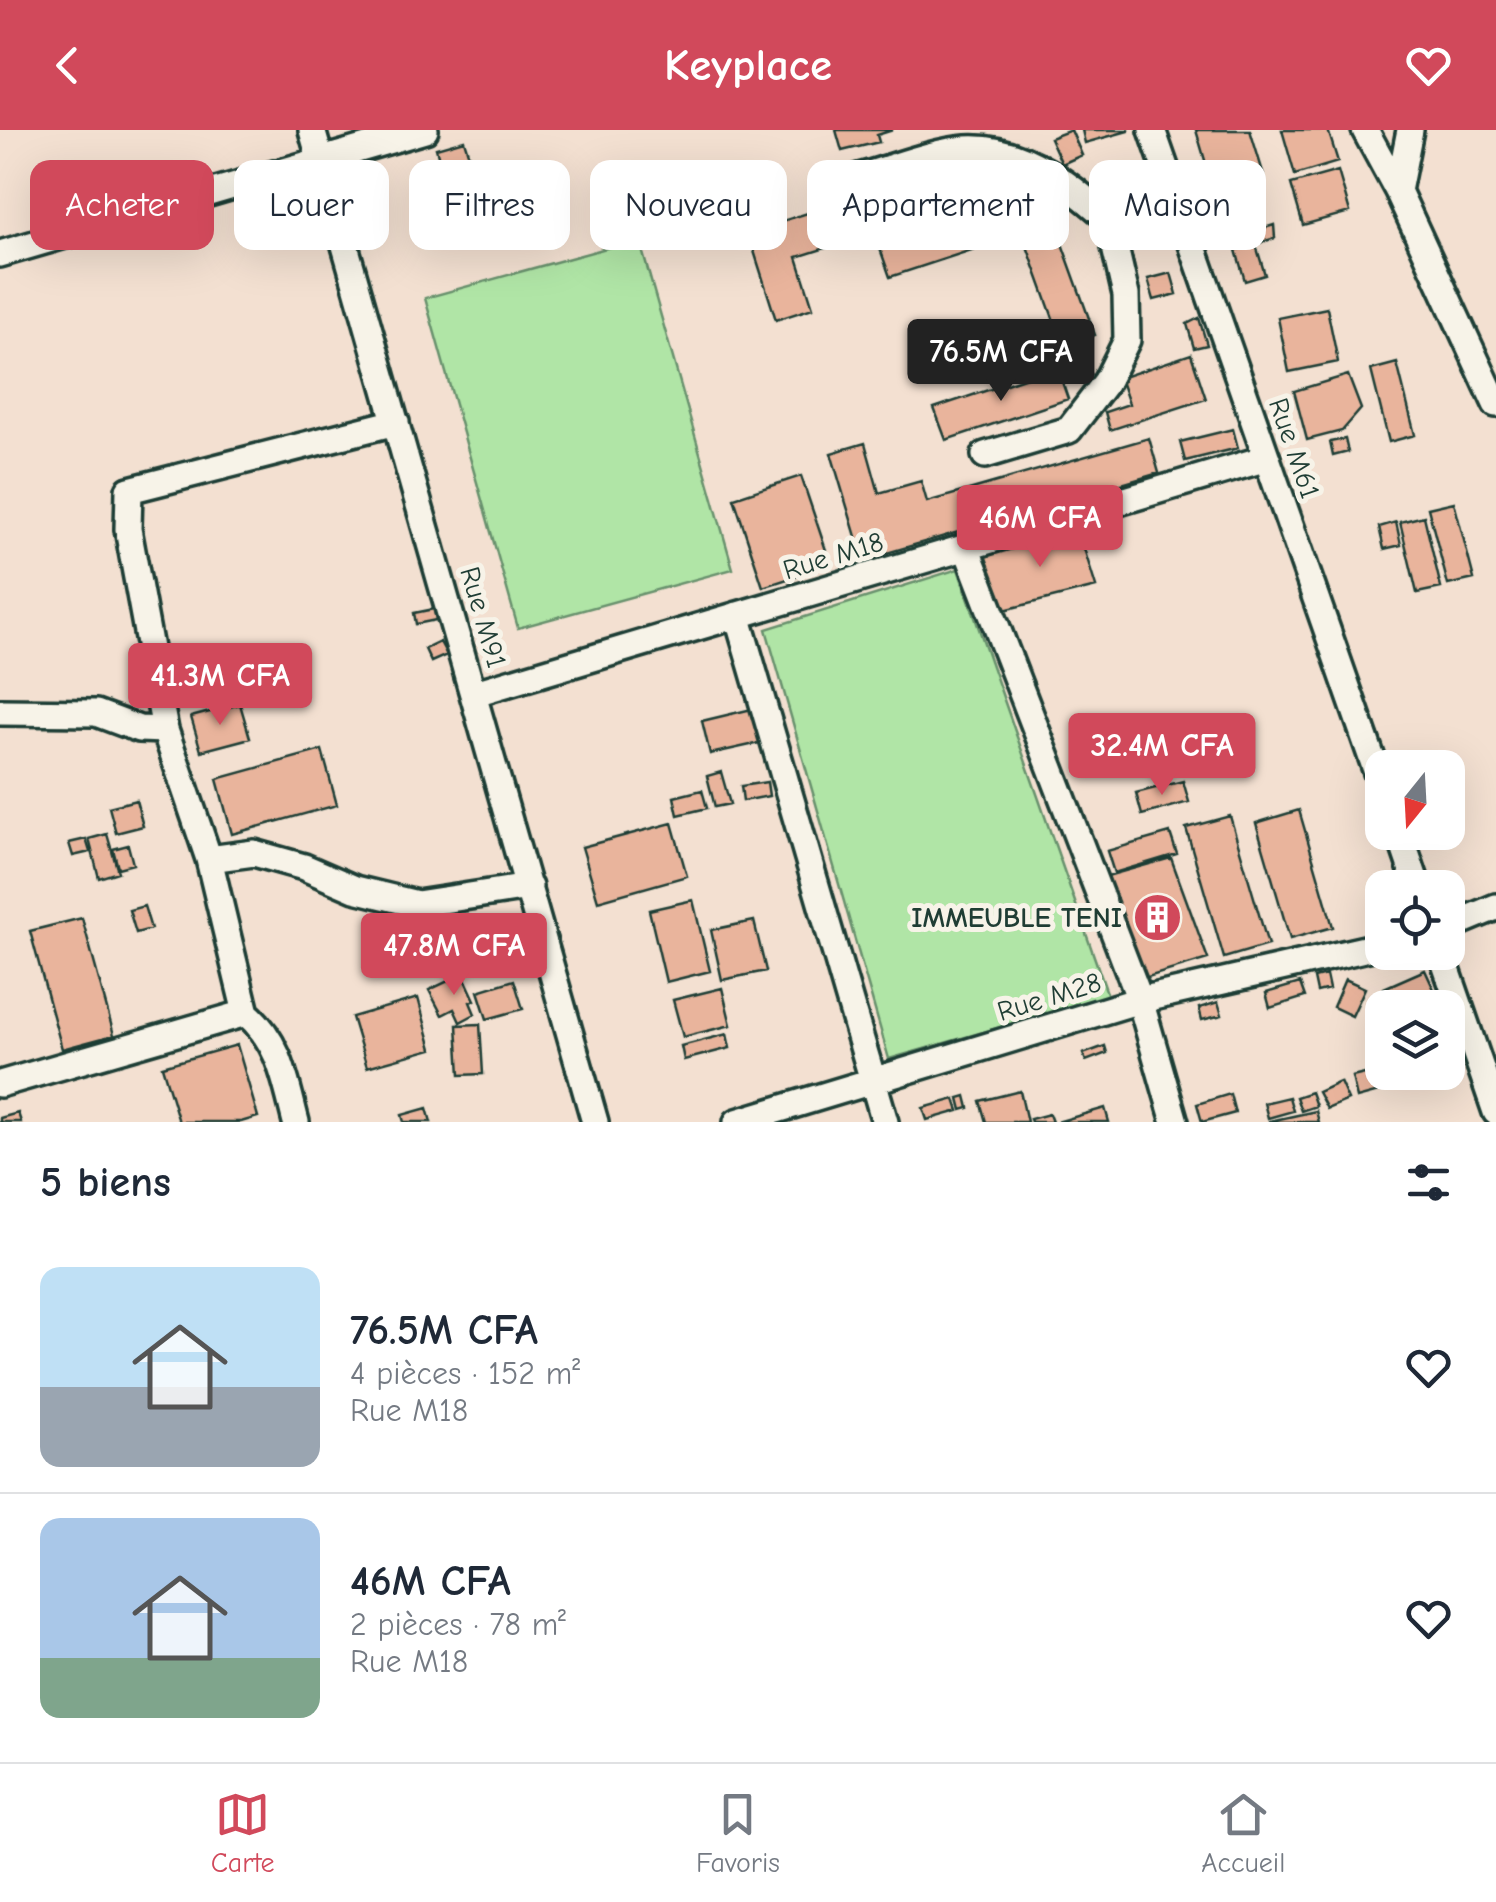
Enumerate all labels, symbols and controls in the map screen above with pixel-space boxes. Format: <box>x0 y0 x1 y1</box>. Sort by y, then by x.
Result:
icon: back <box>40 38 95 93</box>
icon: heart <box>1401 38 1456 93</box>
text: Keyplace <box>664 39 832 91</box>
chip: Acheter <box>30 160 214 250</box>
chip: Louer <box>234 160 389 250</box>
chip: Filtres <box>409 160 570 250</box>
chip: Nouveau <box>590 160 787 250</box>
chip: Appartement <box>807 160 1069 250</box>
chip: Maison <box>1089 160 1266 250</box>
pin: 76.5M CFA <box>887 319 1115 404</box>
text: 76.5M CFA <box>929 333 1073 370</box>
street label: Rue M61 <box>1262 394 1326 503</box>
pin: 46M CFA <box>948 485 1132 570</box>
text: 46M CFA <box>979 499 1101 536</box>
street label: Rue M18 <box>779 526 887 586</box>
street label: Rue M91 <box>453 563 513 672</box>
pin: 41.3M CFA <box>106 643 334 728</box>
text: 41.3M CFA <box>150 657 290 694</box>
pin: 32.4M CFA <box>1048 713 1276 798</box>
text: 32.4M CFA <box>1090 727 1234 764</box>
north arrow <box>1365 750 1465 850</box>
map controls <box>1365 750 1465 1090</box>
button: locate <box>1365 870 1465 970</box>
building icon: IMMEUBLE TENI <box>1131 891 1183 943</box>
place label: IMMEUBLE TENI <box>911 902 1122 934</box>
pin: 47.8M CFA <box>340 913 568 998</box>
text: 47.8M CFA <box>383 927 525 964</box>
street label: Rue M28 <box>993 966 1105 1028</box>
button: layers <box>1365 990 1465 1090</box>
icon: filters <box>1401 1155 1456 1210</box>
text: 5 biens <box>40 1158 171 1207</box>
text: 76.5M CFA <box>350 1306 538 1355</box>
icon: home <box>120 1307 240 1427</box>
icon: heart <box>1401 1340 1456 1395</box>
text: 4 pièces · 152 m² <box>350 1355 580 1392</box>
text: Rue M18 <box>350 1392 468 1429</box>
text: 46M CFA <box>350 1557 511 1606</box>
icon: home <box>120 1558 240 1678</box>
icon: heart <box>1401 1591 1456 1646</box>
text: 2 pièces · 78 m² <box>350 1606 566 1643</box>
text: Rue M18 <box>350 1643 468 1680</box>
tab: Carte <box>211 1787 275 1879</box>
tab: Favoris <box>696 1787 780 1879</box>
tab: Accueil <box>1201 1787 1285 1879</box>

